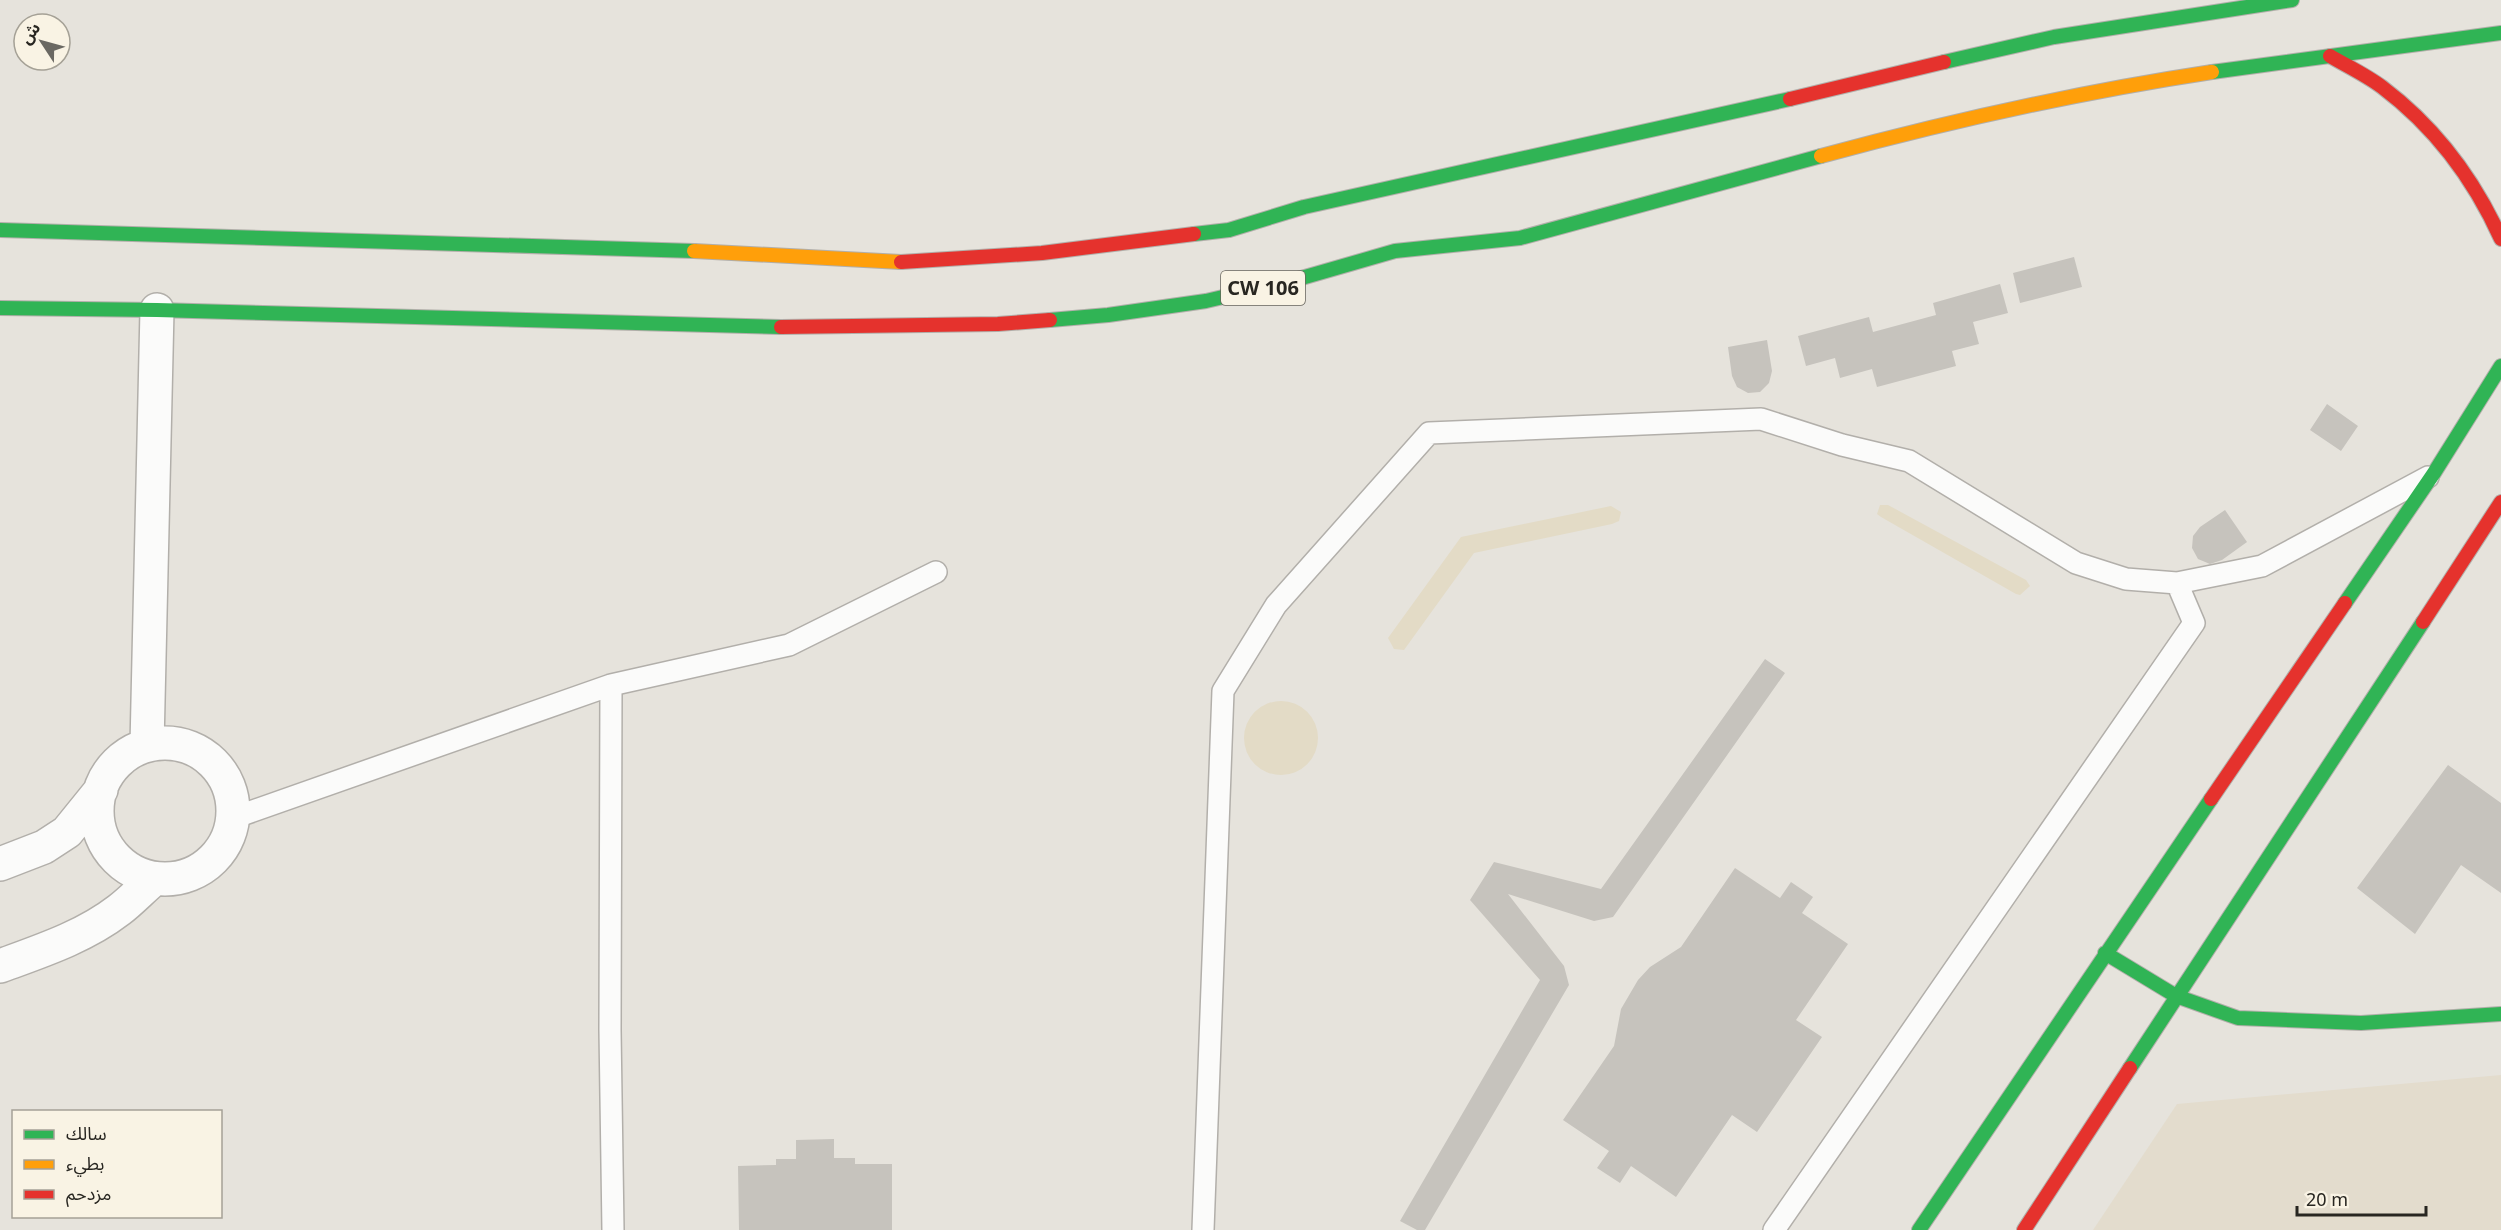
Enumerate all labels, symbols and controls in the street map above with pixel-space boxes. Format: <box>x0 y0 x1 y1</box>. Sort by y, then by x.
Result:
north arrow <box>12 12 72 72</box>
text: ش <box>15 18 45 49</box>
road number: CW 106 <box>1221 271 1305 305</box>
legend <box>12 1110 222 1218</box>
text: سالك <box>66 1121 107 1145</box>
text: بطيء <box>66 1151 104 1177</box>
scale bar <box>2297 1179 2426 1217</box>
text: مزدحم <box>66 1181 111 1207</box>
text: 20 m <box>2306 1187 2348 1211</box>

